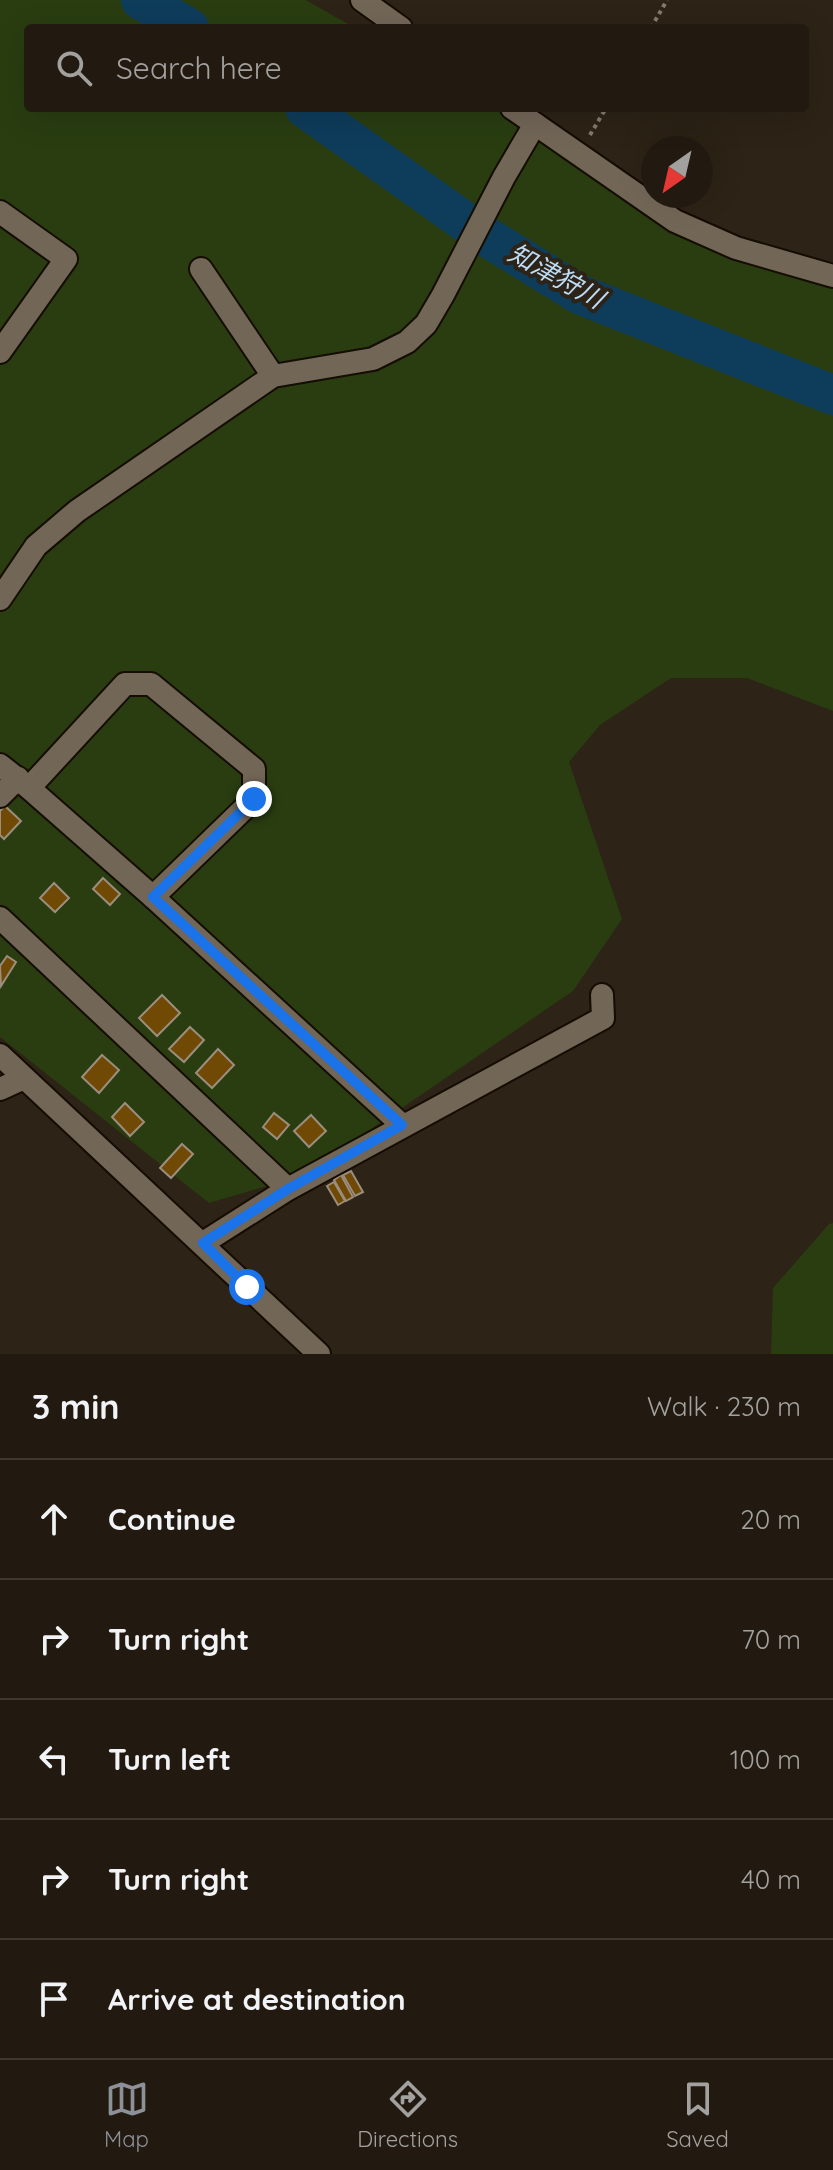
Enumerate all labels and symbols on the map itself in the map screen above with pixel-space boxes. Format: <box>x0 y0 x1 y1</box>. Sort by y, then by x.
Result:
north arrow <box>641 136 713 208</box>
water label: 知津狩川 <box>503 236 612 317</box>
route end <box>236 781 272 817</box>
route start <box>229 1269 265 1305</box>

